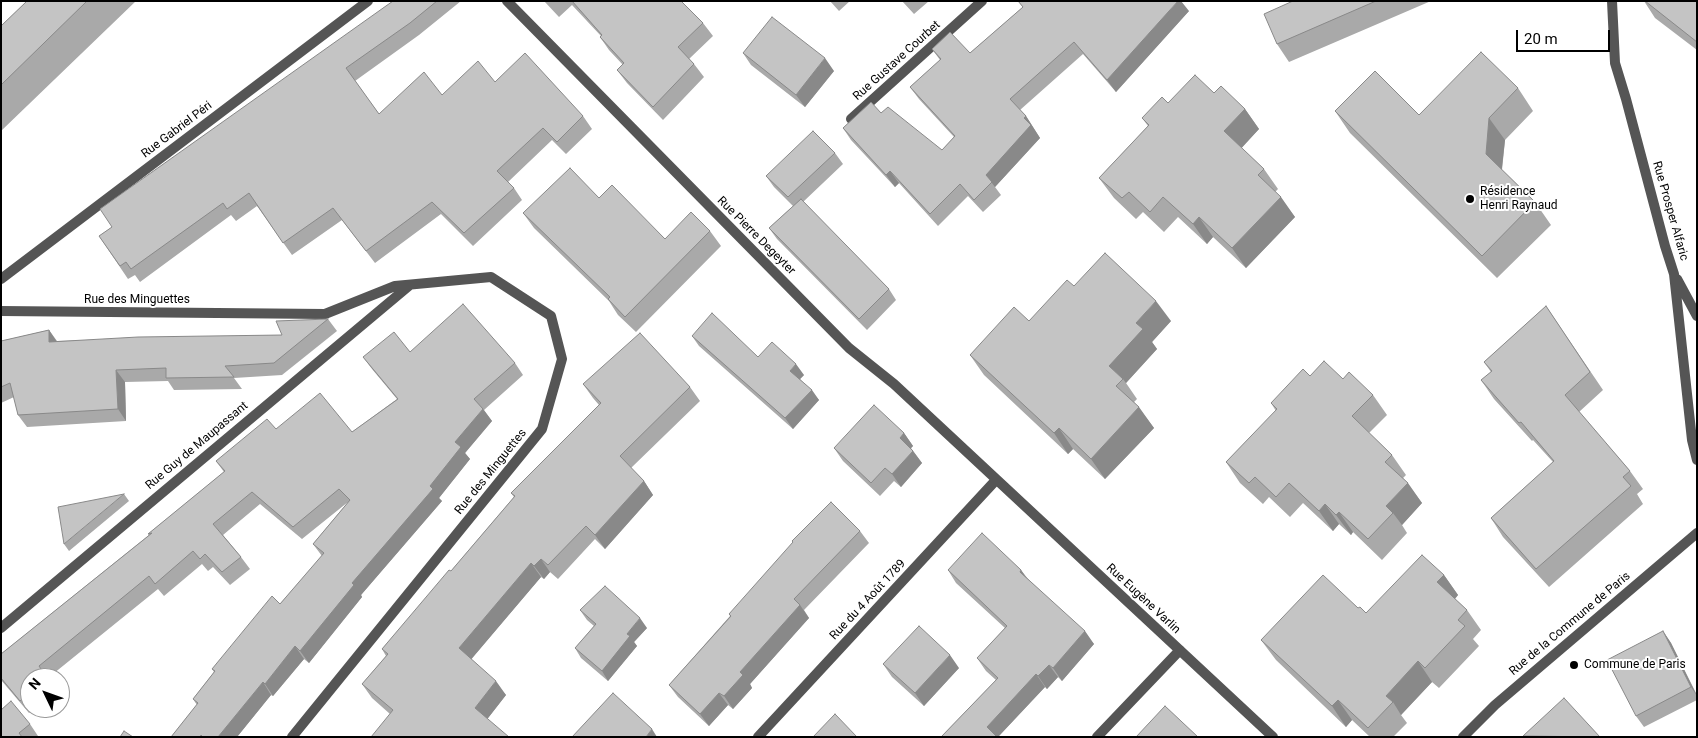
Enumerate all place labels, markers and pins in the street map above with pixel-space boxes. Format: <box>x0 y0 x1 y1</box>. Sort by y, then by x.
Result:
place label: Résidence Henri Raynaud <box>1480 185 1558 213</box>
marker: Résidence Henri Raynaud <box>1464 193 1476 205</box>
place label: Commune de Paris <box>1584 658 1686 672</box>
marker: Commune de Paris <box>1568 659 1580 671</box>

